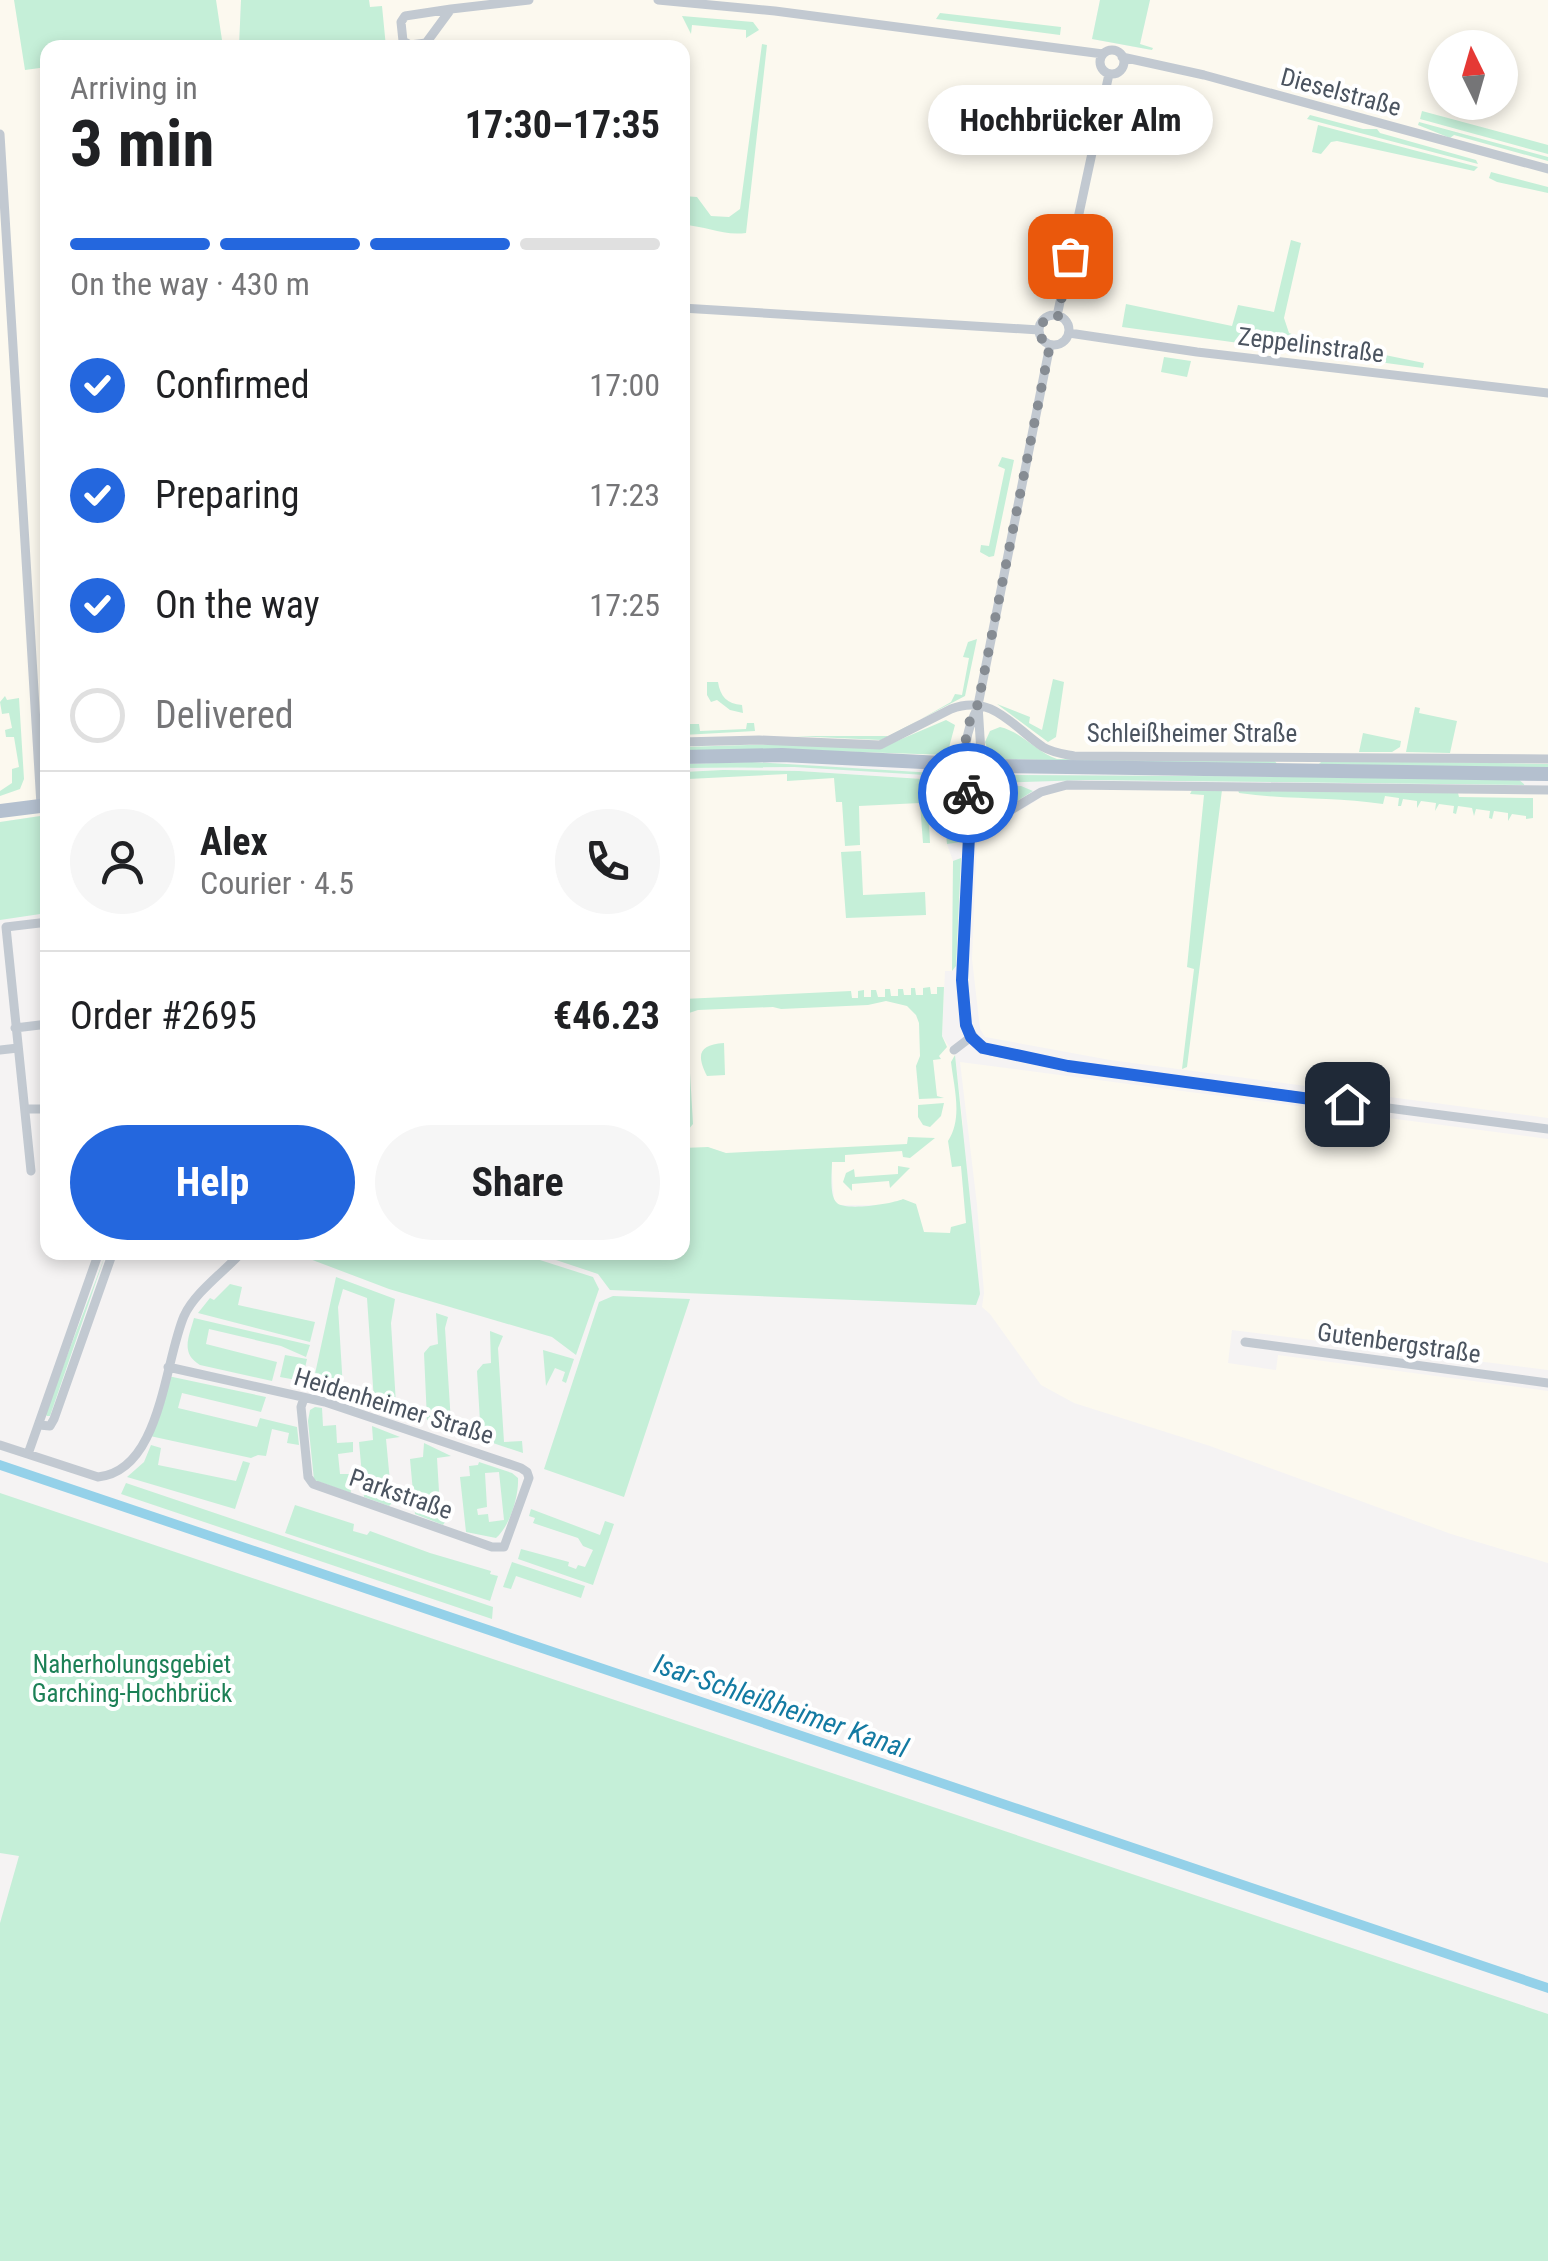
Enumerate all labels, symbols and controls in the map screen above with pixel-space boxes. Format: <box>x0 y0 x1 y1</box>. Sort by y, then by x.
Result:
north arrow <box>1428 30 1518 120</box>
map controls <box>1428 30 1518 120</box>
street label: Dieselstraße <box>1278 62 1404 122</box>
text: Arriving in <box>70 69 198 107</box>
callout: Hochbrücker Alm <box>928 86 1212 156</box>
text: Hochbrücker Alm <box>959 101 1182 139</box>
text: 17:30–17:35 <box>465 103 660 147</box>
text: 3 min <box>70 106 214 182</box>
pin <box>1028 214 1113 299</box>
icon: bag <box>1043 229 1098 284</box>
text: On the way · 430 m <box>70 265 310 303</box>
street label: Zeppelinstraße <box>1236 322 1386 368</box>
icon: check <box>70 358 125 413</box>
text: Confirmed <box>155 363 310 407</box>
text: 17:00 <box>589 366 660 404</box>
icon: check <box>70 468 125 523</box>
text: Preparing <box>155 473 300 517</box>
text: 17:23 <box>589 476 660 514</box>
icon: check <box>70 578 125 633</box>
text: On the way <box>155 583 320 627</box>
text: 17:25 <box>589 586 660 624</box>
text: Delivered <box>155 693 294 737</box>
street label: Schleißheimer Straße <box>1087 719 1297 748</box>
courier <box>918 743 1018 843</box>
icon: bike <box>941 766 996 821</box>
button: person <box>70 809 175 914</box>
button: phone <box>555 809 660 914</box>
text: Alex <box>200 820 268 864</box>
text: Courier · 4.5 <box>200 864 354 902</box>
text: Order #2695 <box>70 994 257 1038</box>
text: €46.23 <box>553 994 660 1038</box>
pin <box>1305 1062 1390 1147</box>
icon: home <box>1320 1077 1375 1132</box>
button: Help <box>70 1125 355 1240</box>
button: Share <box>375 1125 660 1240</box>
street label: Gutenbergstraße <box>1316 1317 1482 1369</box>
street label: Heidenheimer Straße <box>291 1362 497 1450</box>
street label: Parkstraße <box>346 1463 456 1525</box>
water label: Isar-Schleißheimer Kanal <box>650 1647 913 1765</box>
park label: Naherholungsgebiet Garching-Hochbrück <box>32 1650 233 1708</box>

